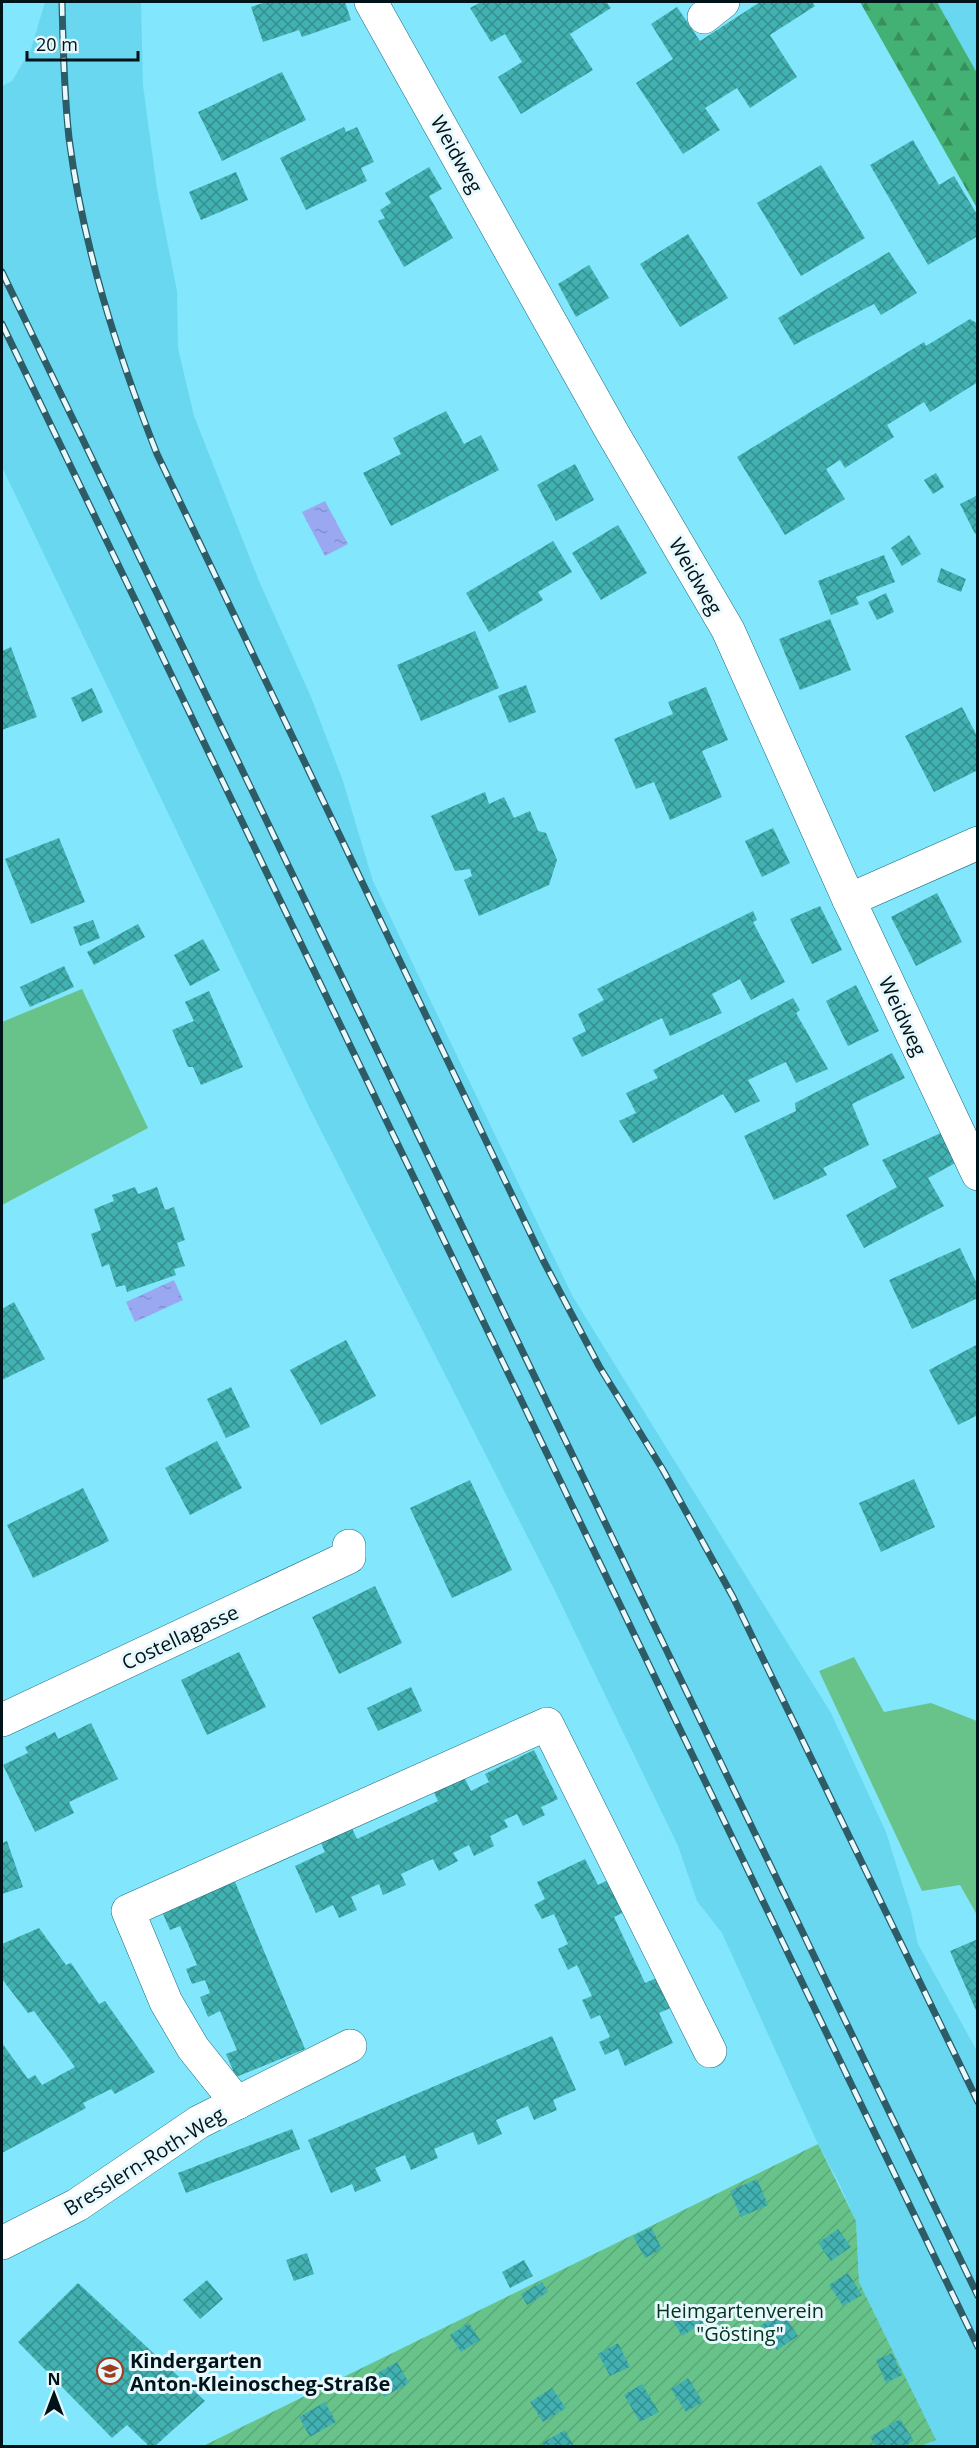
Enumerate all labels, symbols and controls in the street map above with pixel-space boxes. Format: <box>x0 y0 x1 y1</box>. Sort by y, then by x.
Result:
scale bar <box>27 24 138 62</box>
text: 20 m <box>36 32 78 56</box>
street label: Weidweg <box>425 110 489 198</box>
street label: Weidweg <box>663 533 729 619</box>
street label: Weidweg <box>873 972 933 1060</box>
street label: Costellagasse <box>117 1598 243 1676</box>
street label: Bresslern-Roth-Weg <box>58 2100 230 2222</box>
park label: Heimgartenverein "Gösting" <box>656 2297 824 2347</box>
place label: Kindergarten Anton-Kleinoscheg-Straße <box>130 2347 390 2397</box>
school or university icon: Kindergarten Anton-Kleinoscheg-Straße <box>95 2356 125 2386</box>
north arrow <box>24 2364 84 2424</box>
text: N <box>47 2368 61 2390</box>

